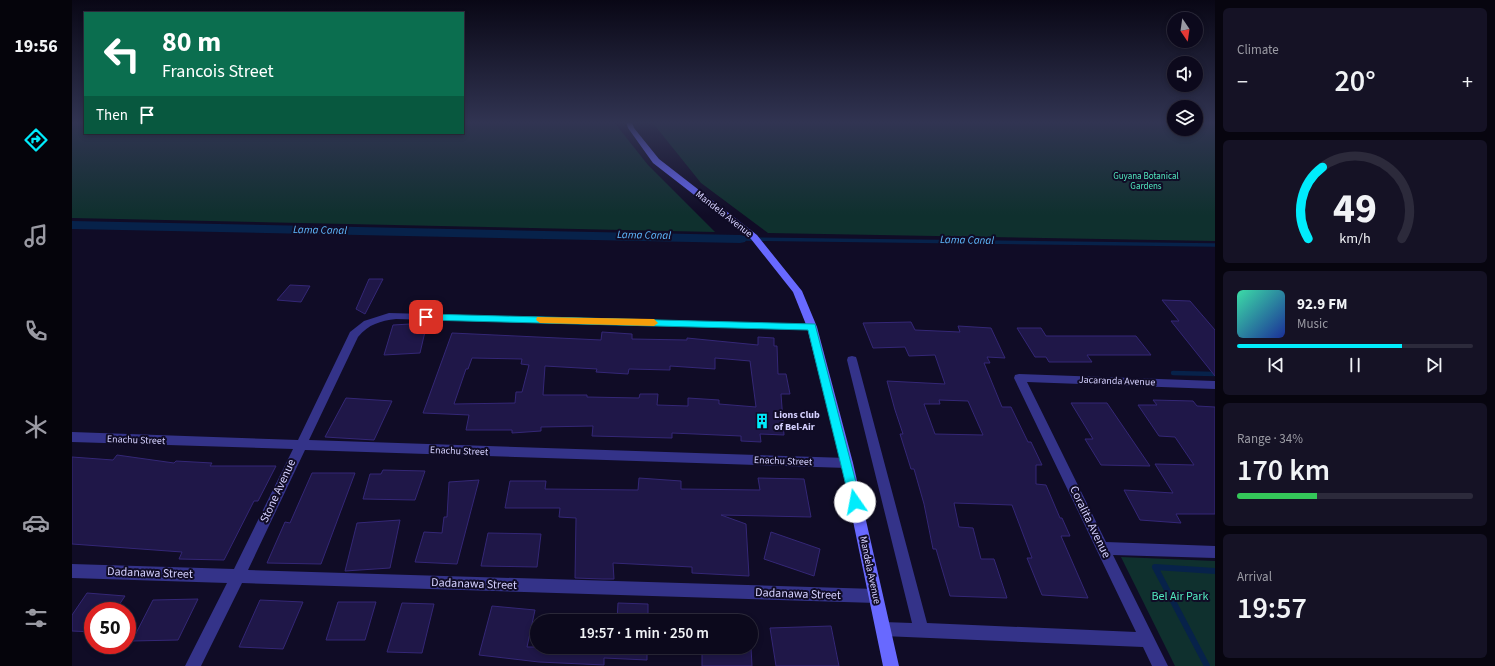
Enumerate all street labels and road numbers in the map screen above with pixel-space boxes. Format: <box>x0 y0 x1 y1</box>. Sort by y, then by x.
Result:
street label: Mandela Avenue <box>693 187 755 241</box>
street label: Jacaranda Avenue <box>1079 373 1156 389</box>
street label: Enachu Street <box>107 432 166 448</box>
street label: Enachu Street <box>430 443 489 459</box>
street label: Enachu Street <box>754 453 813 469</box>
street label: Stone Avenue <box>256 456 300 526</box>
street label: Coralita Avenue <box>1065 483 1115 561</box>
street label: Mandela Avenue <box>856 535 884 605</box>
street label: Dadanawa Street <box>107 563 193 583</box>
street label: Dadanawa Street <box>431 574 517 594</box>
street label: Dadanawa Street <box>755 584 841 604</box>

